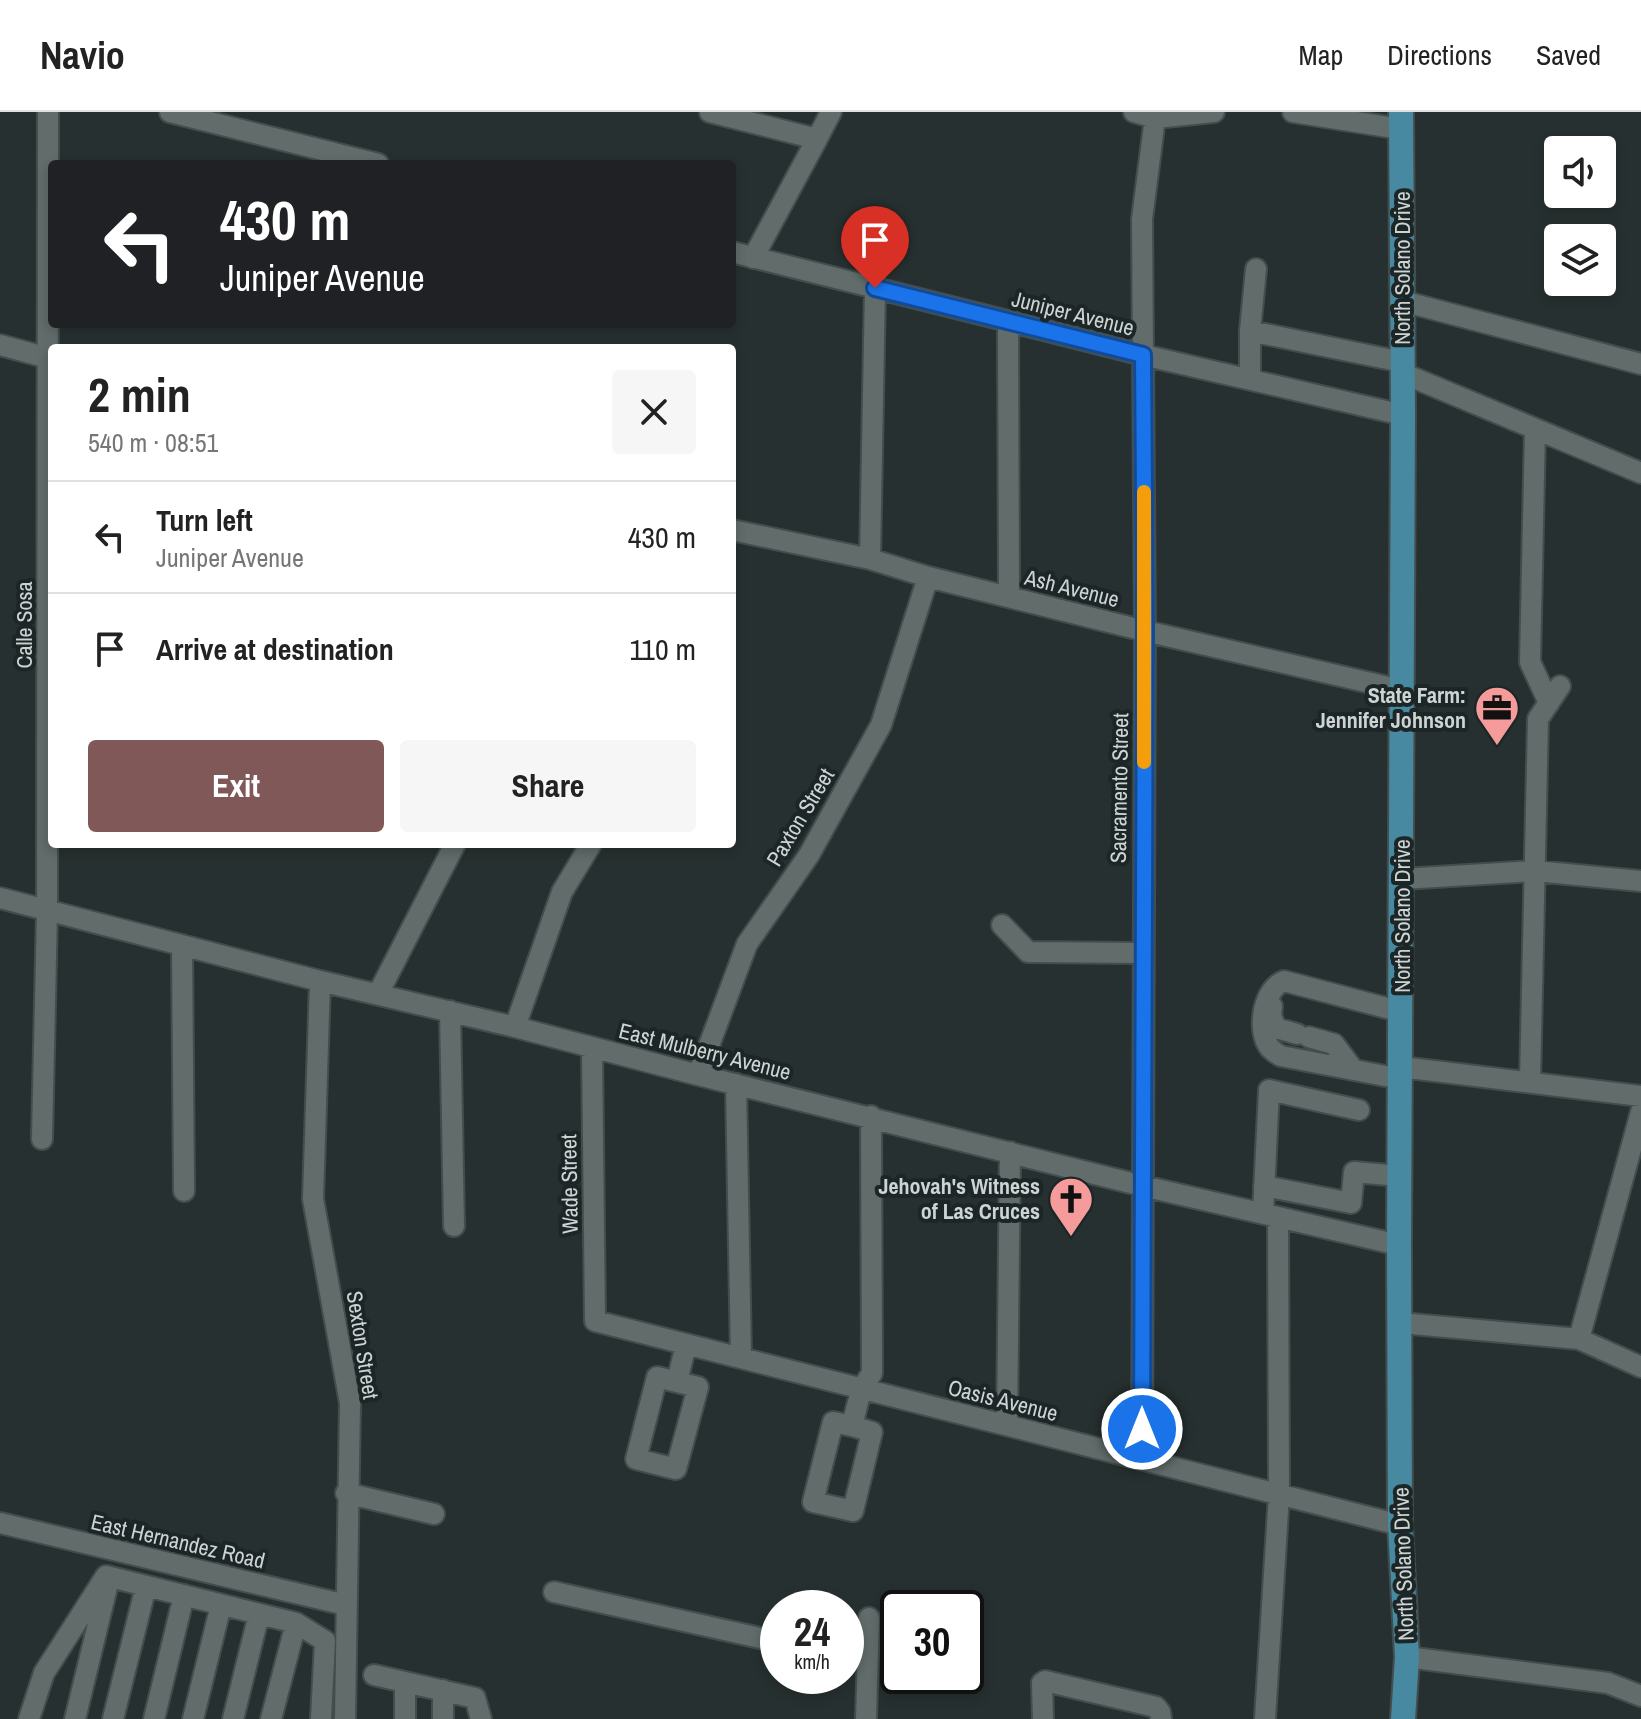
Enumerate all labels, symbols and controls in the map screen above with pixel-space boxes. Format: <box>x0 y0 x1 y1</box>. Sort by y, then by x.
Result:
text: Navio <box>40 30 125 81</box>
text: Map <box>1299 36 1343 74</box>
text: Directions <box>1387 36 1492 74</box>
text: Saved <box>1536 36 1601 74</box>
map controls <box>1544 136 1616 296</box>
button: sound <box>1544 136 1616 208</box>
text: 430 m <box>220 182 350 257</box>
street label: North Solano Drive <box>1387 191 1417 345</box>
icon: left <box>88 192 192 296</box>
pin <box>841 206 909 288</box>
icon: arrive <box>853 218 897 262</box>
button: layers <box>1544 224 1616 296</box>
text: Juniper Avenue <box>220 254 425 302</box>
street label: Juniper Avenue <box>1009 283 1137 343</box>
text: 2 min <box>88 362 191 427</box>
button: close <box>612 370 696 454</box>
text: 540 m · 08:51 <box>88 425 218 460</box>
text: Turn left <box>156 500 253 540</box>
icon: left <box>88 515 132 559</box>
text: 430 m <box>628 517 696 557</box>
text: Juniper Avenue <box>156 540 304 575</box>
street label: Ash Avenue <box>1021 562 1122 614</box>
street label: Calle Sosa <box>9 581 39 669</box>
icon: arrive <box>88 627 132 671</box>
text: Arrive at destination <box>156 629 394 669</box>
text: 110 m <box>629 629 696 669</box>
place label: State Farm: Jennifer Johnson <box>1316 680 1466 735</box>
office icon: State Farm: Jennifer Johnson <box>1473 684 1521 747</box>
street label: Sacramento Street <box>1103 713 1135 863</box>
button: Exit <box>88 740 384 832</box>
button: Share <box>400 740 696 832</box>
street label: Paxton Street <box>759 762 841 872</box>
street label: North Solano Drive <box>1387 839 1417 993</box>
street label: East Mulberry Avenue <box>616 1015 794 1087</box>
street label: Wade Street <box>553 1134 585 1234</box>
place label: Jehovah's Witness of Las Cruces <box>878 1171 1040 1226</box>
church icon: Jehovah's Witness of Las Cruces <box>1047 1175 1095 1238</box>
street label: Sexton Street <box>340 1289 386 1401</box>
street label: Oasis Avenue <box>945 1372 1061 1428</box>
position arrow <box>1100 1387 1184 1471</box>
street label: North Solano Drive <box>1385 1487 1421 1641</box>
street label: East Hernandez Road <box>88 1506 268 1576</box>
speed limit sign: 30 <box>880 1590 984 1694</box>
text: 24 <box>794 1605 830 1658</box>
text: km/h <box>794 1648 830 1675</box>

